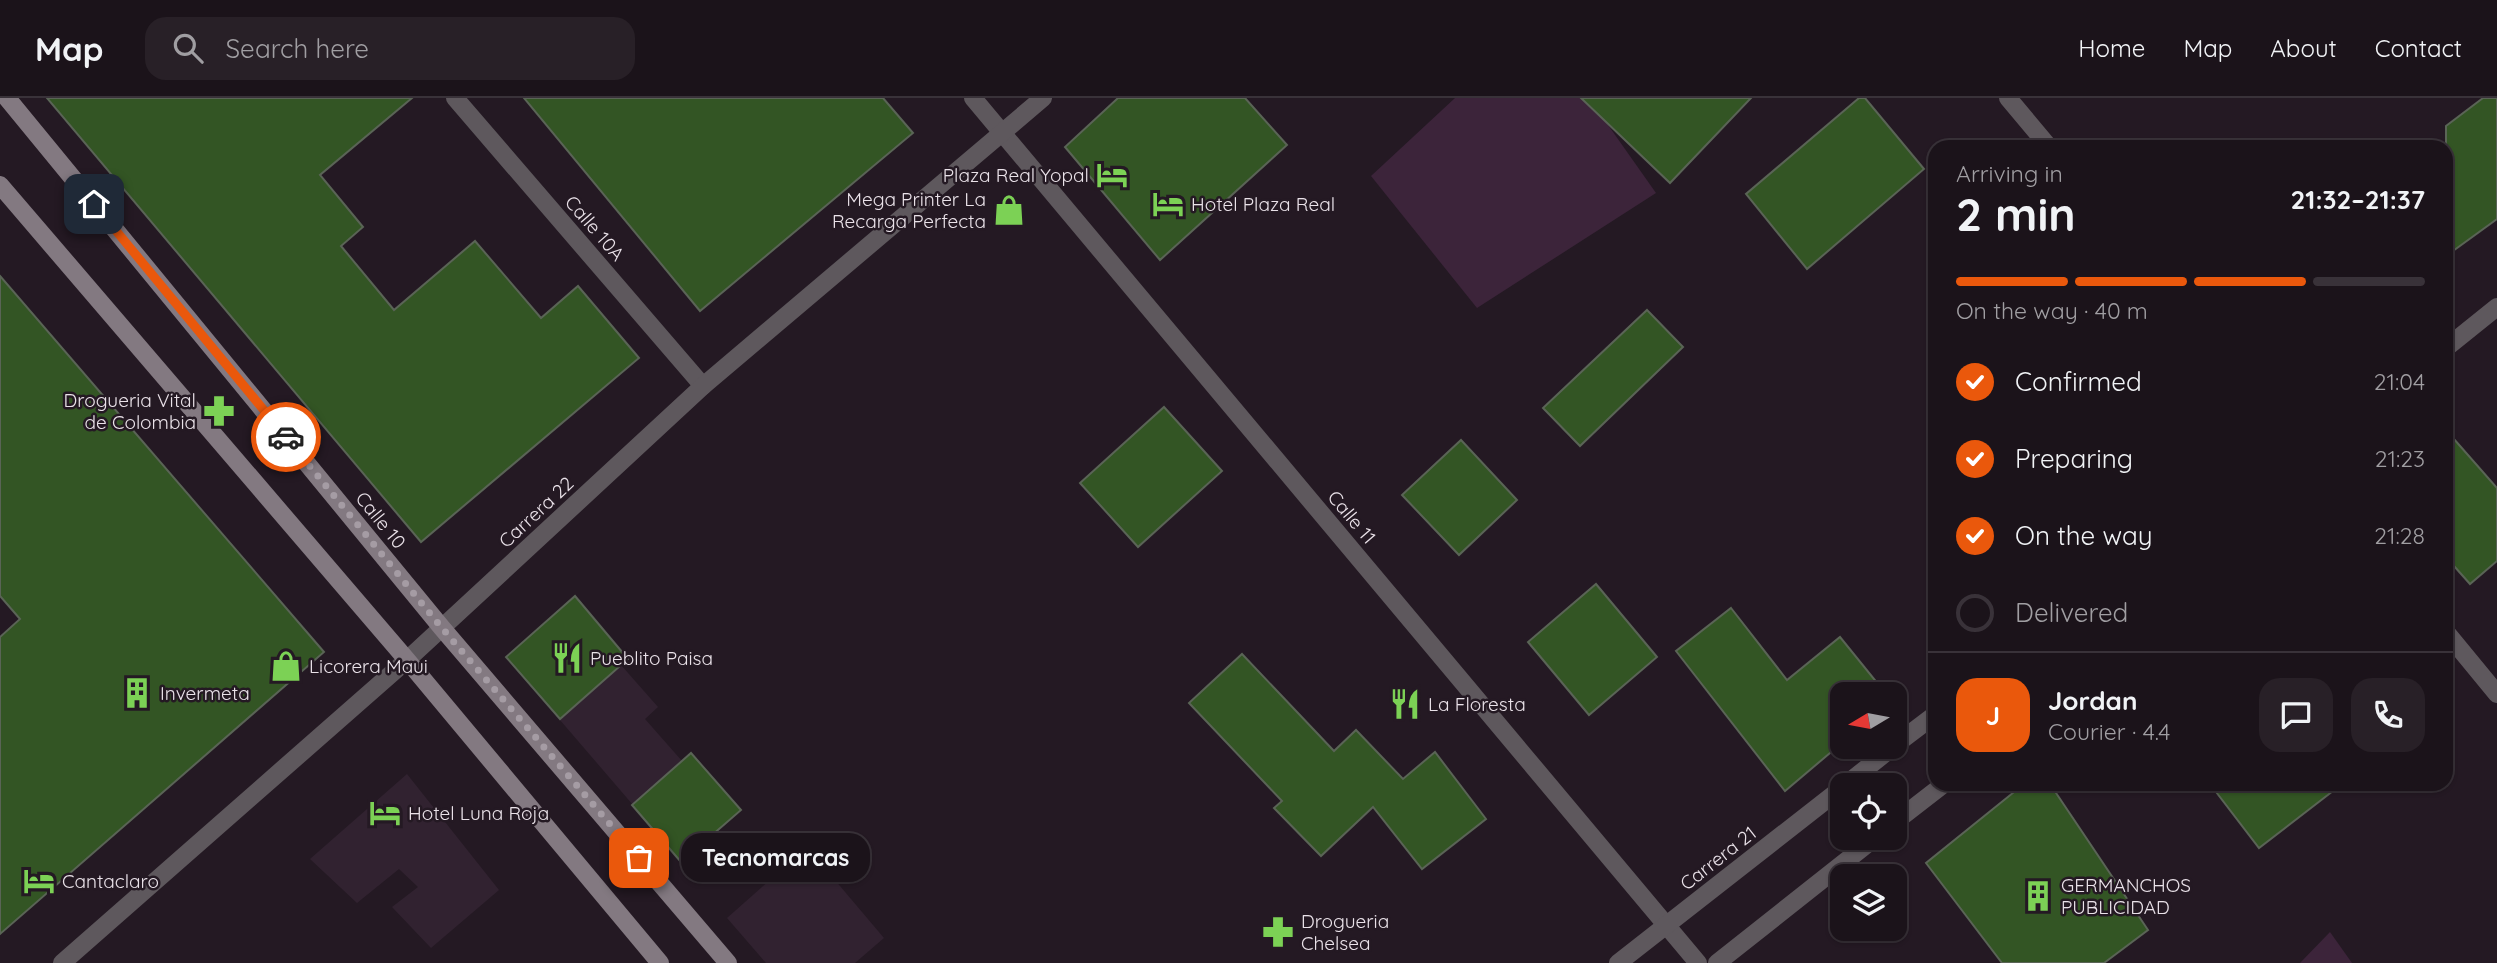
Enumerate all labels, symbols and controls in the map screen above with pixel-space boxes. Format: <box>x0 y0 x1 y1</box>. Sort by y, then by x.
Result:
search box <box>145 17 635 80</box>
text: Map <box>35 28 103 69</box>
icon: search <box>169 29 207 67</box>
text: Search here <box>225 32 369 65</box>
text: Home <box>2078 33 2145 63</box>
text: Map <box>2183 33 2232 63</box>
text: About <box>2270 33 2337 63</box>
text: Contact <box>2375 33 2462 63</box>
hotel icon: Plaza Real Yopal <box>1095 158 1129 192</box>
text: Arriving in <box>1956 159 2063 188</box>
place label: Plaza Real Yopal <box>943 163 1089 187</box>
pin <box>64 174 124 234</box>
text: 21:32–21:37 <box>2291 183 2425 216</box>
icon: home <box>75 185 113 223</box>
text: 2 min <box>1956 185 2076 243</box>
place label: Mega Printer La Recarga Perfecta <box>832 187 986 233</box>
hotel icon: Hotel Plaza Real <box>1151 187 1185 221</box>
street label: Calle 10A <box>560 190 630 266</box>
place label: Hotel Plaza Real <box>1191 192 1335 216</box>
shop icon: Mega Printer La Recarga Perfecta <box>992 193 1026 227</box>
text: On the way · 40 m <box>1956 296 2148 325</box>
icon: check <box>1956 363 1994 401</box>
text: Confirmed <box>2015 365 2142 398</box>
text: 21:04 <box>2374 367 2425 396</box>
place label: Drogueria Vital de Colombia <box>64 388 196 434</box>
pharmacy icon: Drogueria Vital de Colombia <box>202 394 236 428</box>
courier <box>251 402 321 472</box>
icon: car <box>267 418 305 456</box>
icon: check <box>1956 440 1994 478</box>
text: Preparing <box>2015 442 2133 475</box>
text: 21:23 <box>2375 444 2425 473</box>
street label: Carrera 22 <box>494 471 578 553</box>
street label: Calle 11 <box>1323 485 1381 549</box>
street label: Calle 10 <box>351 487 411 553</box>
icon: check <box>1956 517 1994 555</box>
text: On the way <box>2015 519 2153 552</box>
text: 21:28 <box>2374 521 2425 550</box>
text: Delivered <box>2015 596 2128 629</box>
restaurant icon: Pueblito Paisa <box>550 641 584 675</box>
place label: Pueblito Paisa <box>590 646 713 670</box>
shop icon: Licorera Maui <box>269 649 303 683</box>
place label: Licorera Maui <box>309 654 428 678</box>
building icon: Invermeta <box>120 676 154 710</box>
button: chat <box>2259 678 2333 752</box>
button: phone <box>2351 678 2425 752</box>
place label: Invermeta <box>160 681 250 705</box>
north arrow <box>1830 682 1908 760</box>
map controls <box>1830 682 1907 941</box>
text: Jordan <box>2048 684 2137 717</box>
restaurant icon: La Floresta <box>1388 687 1422 721</box>
place label: La Floresta <box>1428 692 1526 716</box>
text: J <box>1986 699 2000 732</box>
text: Courier · 4.4 <box>2048 717 2170 746</box>
button: locate <box>1830 773 1907 850</box>
hotel icon: Hotel Luna Roja <box>368 796 402 830</box>
place label: Hotel Luna Roja <box>408 801 549 825</box>
street label: Carrera 21 <box>1675 821 1761 895</box>
pin <box>609 828 669 888</box>
callout: Tecnomarcas <box>681 834 870 882</box>
icon: bag <box>620 839 658 877</box>
text: Tecnomarcas <box>702 843 849 872</box>
hotel icon: Cantaclaro <box>22 864 56 898</box>
button: layers <box>1830 864 1907 941</box>
place label: Cantaclaro <box>62 869 159 893</box>
place label: GERMANCHOS PUBLICIDAD <box>2061 873 2191 919</box>
building icon: GERMANCHOS PUBLICIDAD <box>2021 879 2055 913</box>
place label: Drogueria Chelsea <box>1301 909 1389 955</box>
pharmacy icon: Drogueria Chelsea <box>1261 915 1295 949</box>

